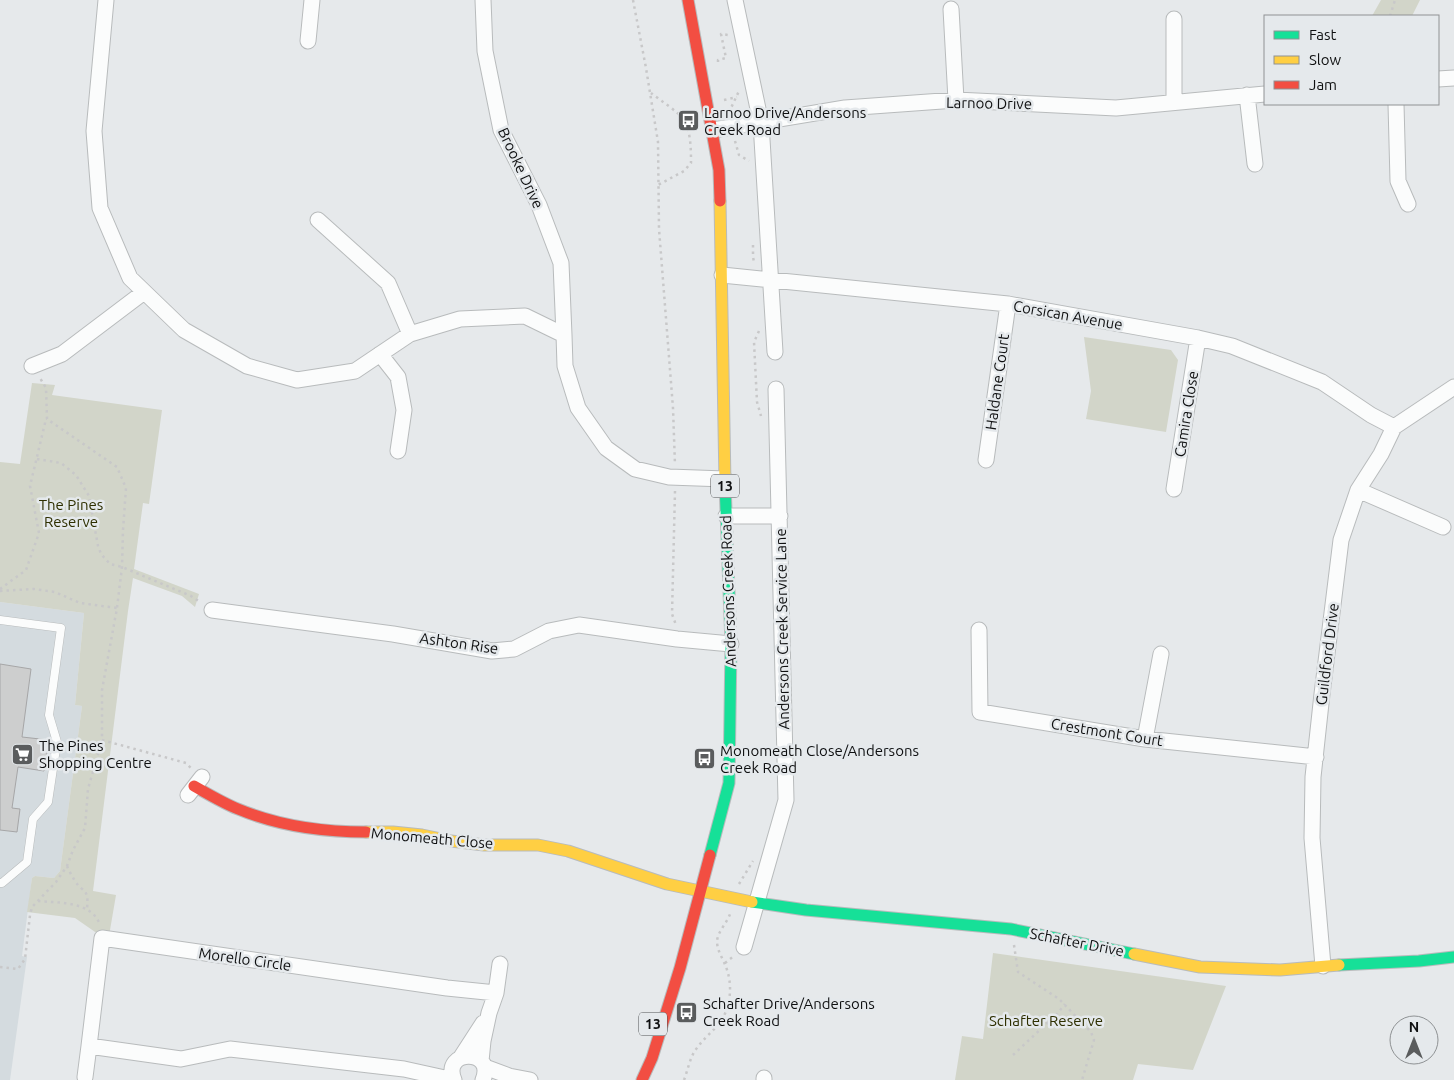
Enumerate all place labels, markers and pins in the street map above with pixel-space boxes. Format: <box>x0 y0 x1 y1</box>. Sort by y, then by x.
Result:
place label: Larnoo Drive/Andersons Creek Road <box>704 104 866 138</box>
bus stop icon: Larnoo Drive/Andersons Creek Road <box>676 109 700 133</box>
place label: The Pines Shopping Centre <box>39 737 152 771</box>
supermarket icon: The Pines Shopping Centre <box>11 742 35 766</box>
place label: Monomeath Close/Andersons Creek Road <box>720 742 919 776</box>
bus stop icon: Monomeath Close/Andersons Creek Road <box>692 747 716 771</box>
place label: Schafter Drive/Andersons Creek Road <box>703 995 875 1029</box>
bus stop icon: Schafter Drive/Andersons Creek Road <box>675 1000 699 1024</box>

